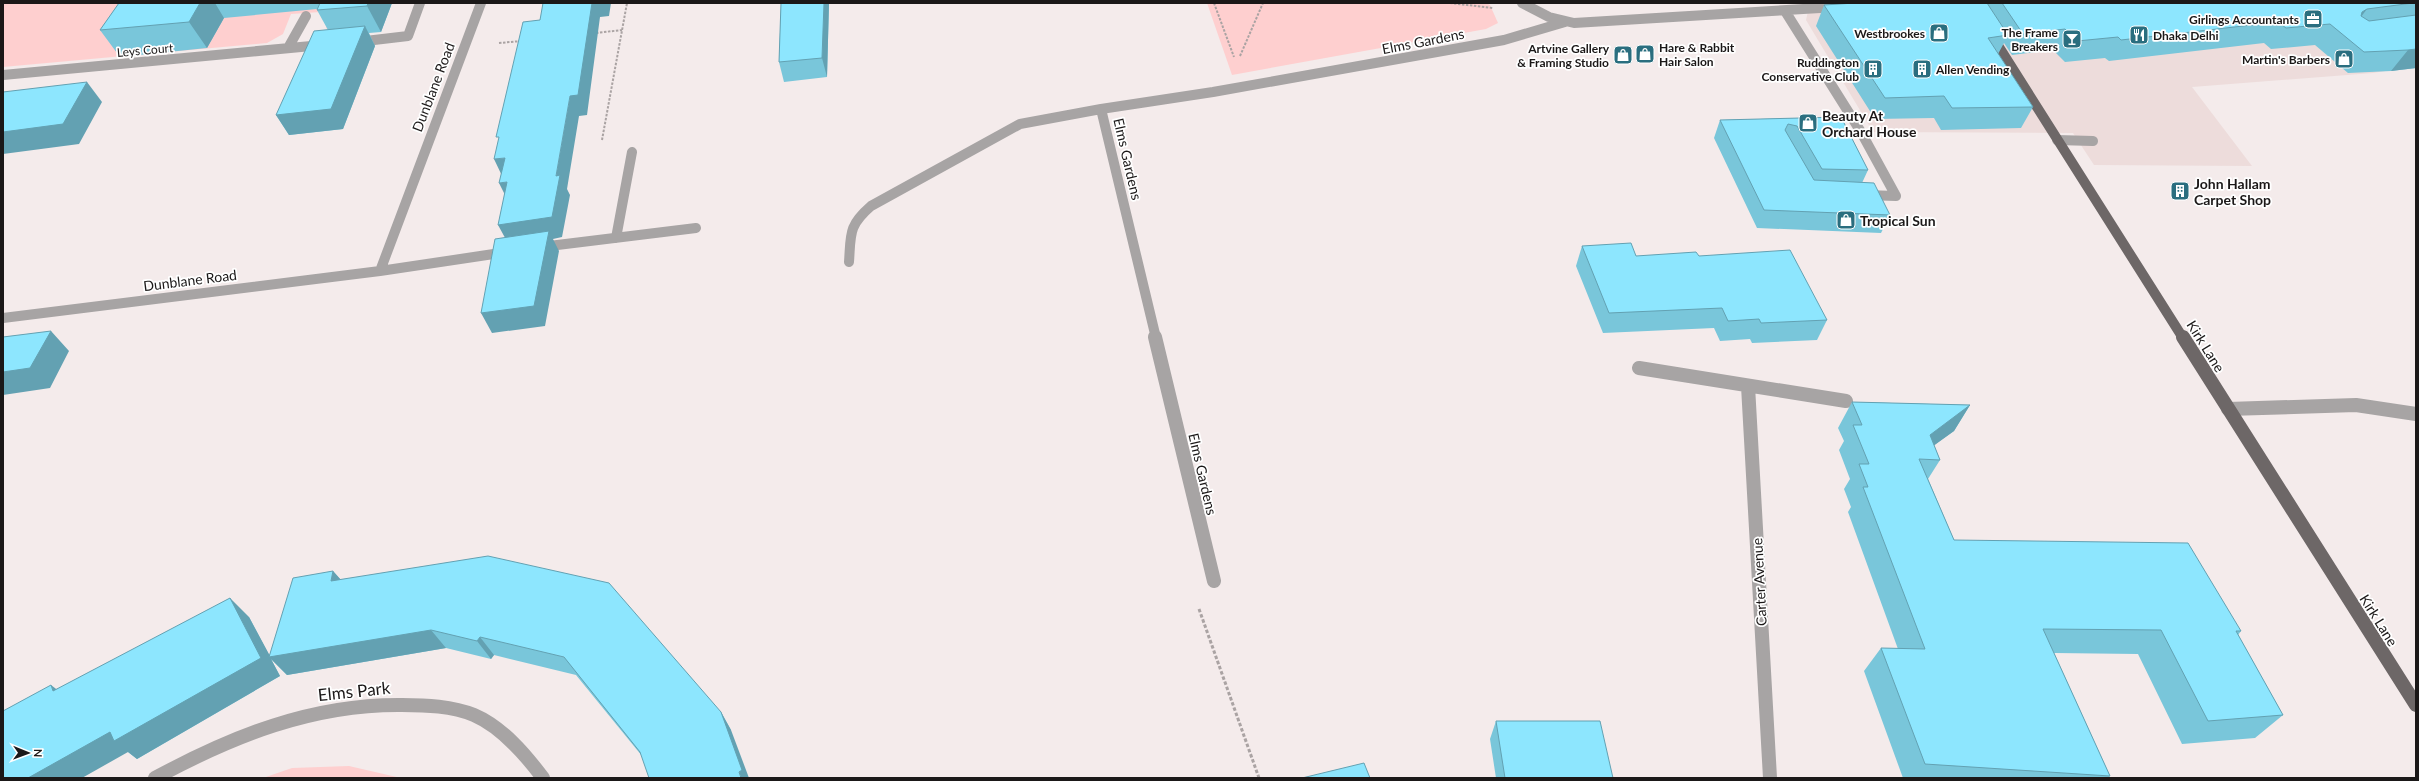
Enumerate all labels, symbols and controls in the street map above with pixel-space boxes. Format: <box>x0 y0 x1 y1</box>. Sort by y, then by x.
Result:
office icon: Girlings Accountants <box>2302 8 2324 30</box>
place label: Girlings Accountants <box>2189 12 2299 27</box>
shop icon: Westbrookes <box>1928 22 1950 44</box>
restaurant icon: Dhaka Delhi <box>2128 24 2150 46</box>
street label: Elms Gardens <box>1380 25 1466 57</box>
place label: The Frame Breakers <box>2002 25 2059 54</box>
place label: Westbrookes <box>1854 26 1925 41</box>
bar icon: The Frame Breakers <box>2061 28 2083 50</box>
place label: Dhaka Delhi <box>2153 28 2219 43</box>
street label: Leys Court <box>116 40 174 60</box>
street label: Dunblane Road <box>408 40 458 134</box>
place label: Hare & Rabbit Hair Salon <box>1659 40 1735 69</box>
place label: Artvine Gallery & Framing Studio <box>1517 41 1610 70</box>
shop icon: Hare & Rabbit Hair Salon <box>1634 43 1656 65</box>
shop icon: Artvine Gallery & Framing Studio <box>1612 44 1634 66</box>
shop icon: Martin's Barbers <box>2333 48 2355 70</box>
place label: Martin's Barbers <box>2242 52 2330 67</box>
place label: Ruddington Conservative Club <box>1761 55 1859 84</box>
building icon: Ruddington Conservative Club <box>1862 58 1884 80</box>
building icon: Allen Vending <box>1911 58 1933 80</box>
place label: Allen Vending <box>1935 62 2010 77</box>
place label: Beauty At Orchard House <box>1822 107 1917 140</box>
shop icon: Beauty At Orchard House <box>1797 112 1819 134</box>
street label: Elms Gardens <box>1110 116 1146 202</box>
place label: John Hallam Carpet Shop <box>2194 175 2271 208</box>
building icon: John Hallam Carpet Shop <box>2169 180 2191 202</box>
shop icon: Tropical Sun <box>1835 209 1857 231</box>
place label: Tropical Sun <box>1860 212 1936 229</box>
street label: Dunblane Road <box>142 266 238 294</box>
street label: Kirk Lane <box>2183 317 2229 375</box>
street label: Elms Gardens <box>1185 431 1221 517</box>
street label: Carter Avenue <box>1748 538 1770 626</box>
street label: Kirk Lane <box>2356 591 2402 649</box>
street label: Elms Park <box>317 677 392 705</box>
north arrow <box>8 733 48 773</box>
text: N <box>32 749 45 758</box>

